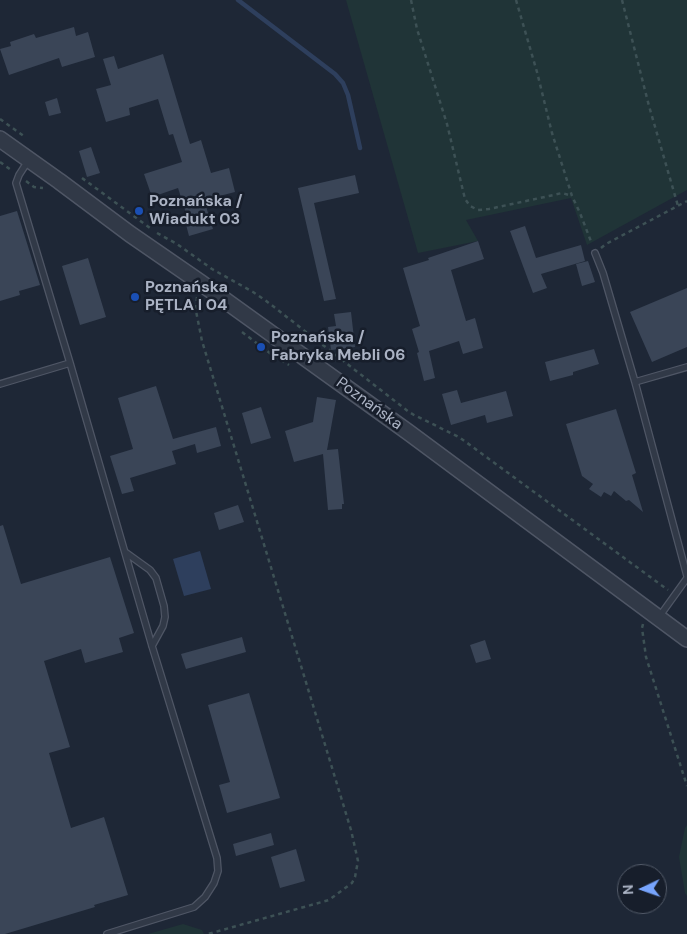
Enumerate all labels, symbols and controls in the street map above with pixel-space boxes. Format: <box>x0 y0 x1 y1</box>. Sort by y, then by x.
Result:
place label: Poznańska / Wiadukt 03 <box>149 192 243 230</box>
marker: Poznańska / Wiadukt 03 <box>133 205 145 217</box>
place label: Poznańska PĘTLA I 04 <box>145 278 228 316</box>
marker: Poznańska PĘTLA I 04 <box>129 291 141 303</box>
place label: Poznańska / Fabryka Mebli 06 <box>271 328 405 366</box>
marker: Poznańska / Fabryka Mebli 06 <box>255 341 267 353</box>
street label: Poznańska <box>332 373 406 435</box>
north arrow <box>617 864 667 914</box>
text: N <box>619 884 637 895</box>

